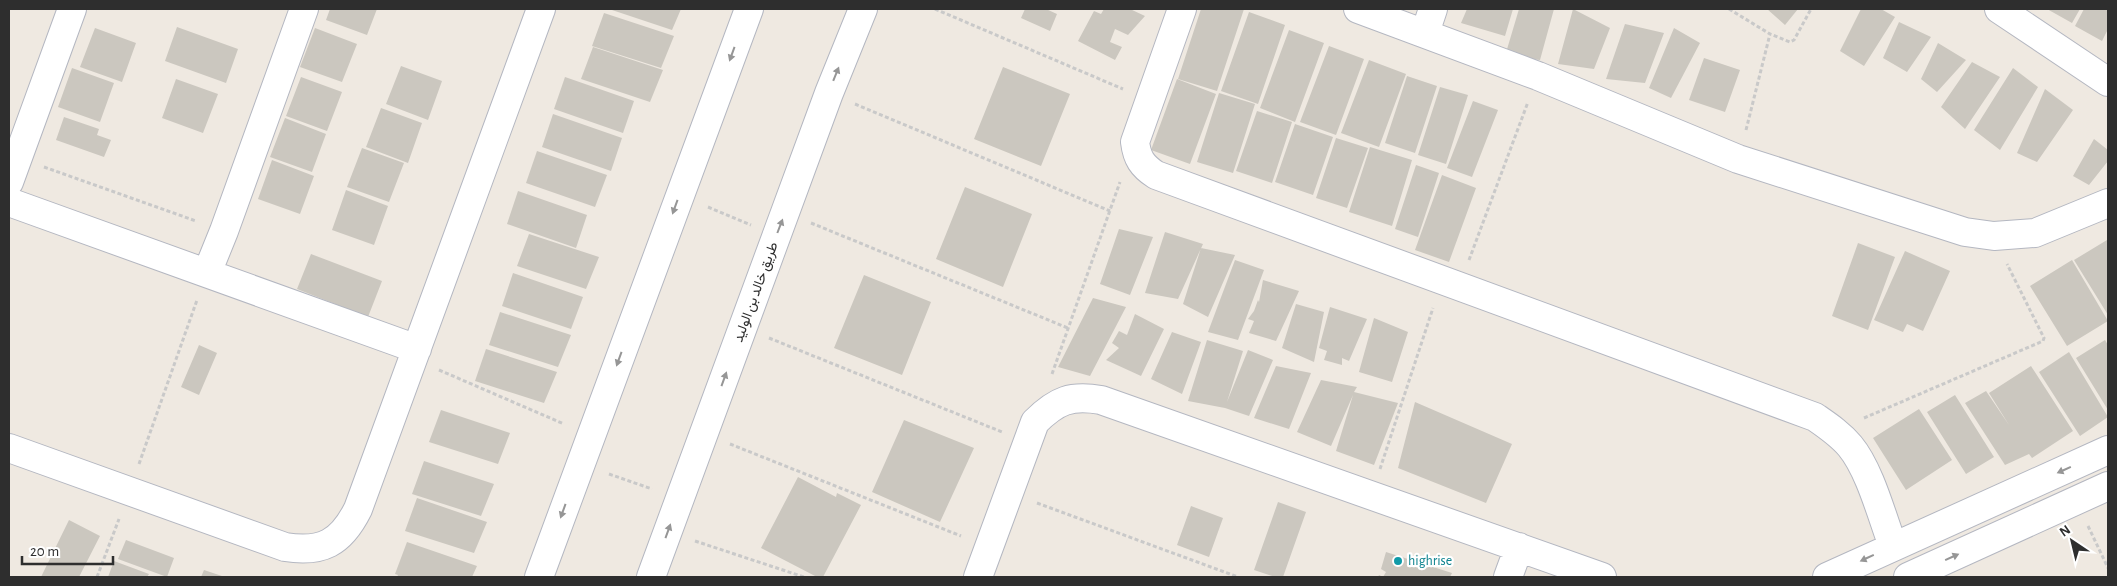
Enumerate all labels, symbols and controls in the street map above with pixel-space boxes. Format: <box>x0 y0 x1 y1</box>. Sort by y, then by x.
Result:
one-way arrow <box>728 47 735 62</box>
one-way arrow <box>833 67 841 81</box>
one-way arrow <box>671 199 678 214</box>
one-way arrow <box>776 218 784 233</box>
street label: طريق خالد بن الوليد <box>731 240 782 344</box>
one-way arrow <box>615 352 623 367</box>
one-way arrow <box>720 371 728 386</box>
one-way arrow <box>2057 466 2071 474</box>
one-way arrow <box>559 504 566 519</box>
north arrow <box>2047 516 2097 566</box>
text: N <box>2057 523 2073 540</box>
one-way arrow <box>665 524 672 539</box>
scale bar <box>22 534 114 566</box>
text: 20 m <box>30 544 59 559</box>
one-way arrow <box>1945 553 1959 561</box>
place label: highrise <box>1408 554 1452 568</box>
one-way arrow <box>1860 554 1875 562</box>
marker: highrise <box>1392 555 1404 567</box>

